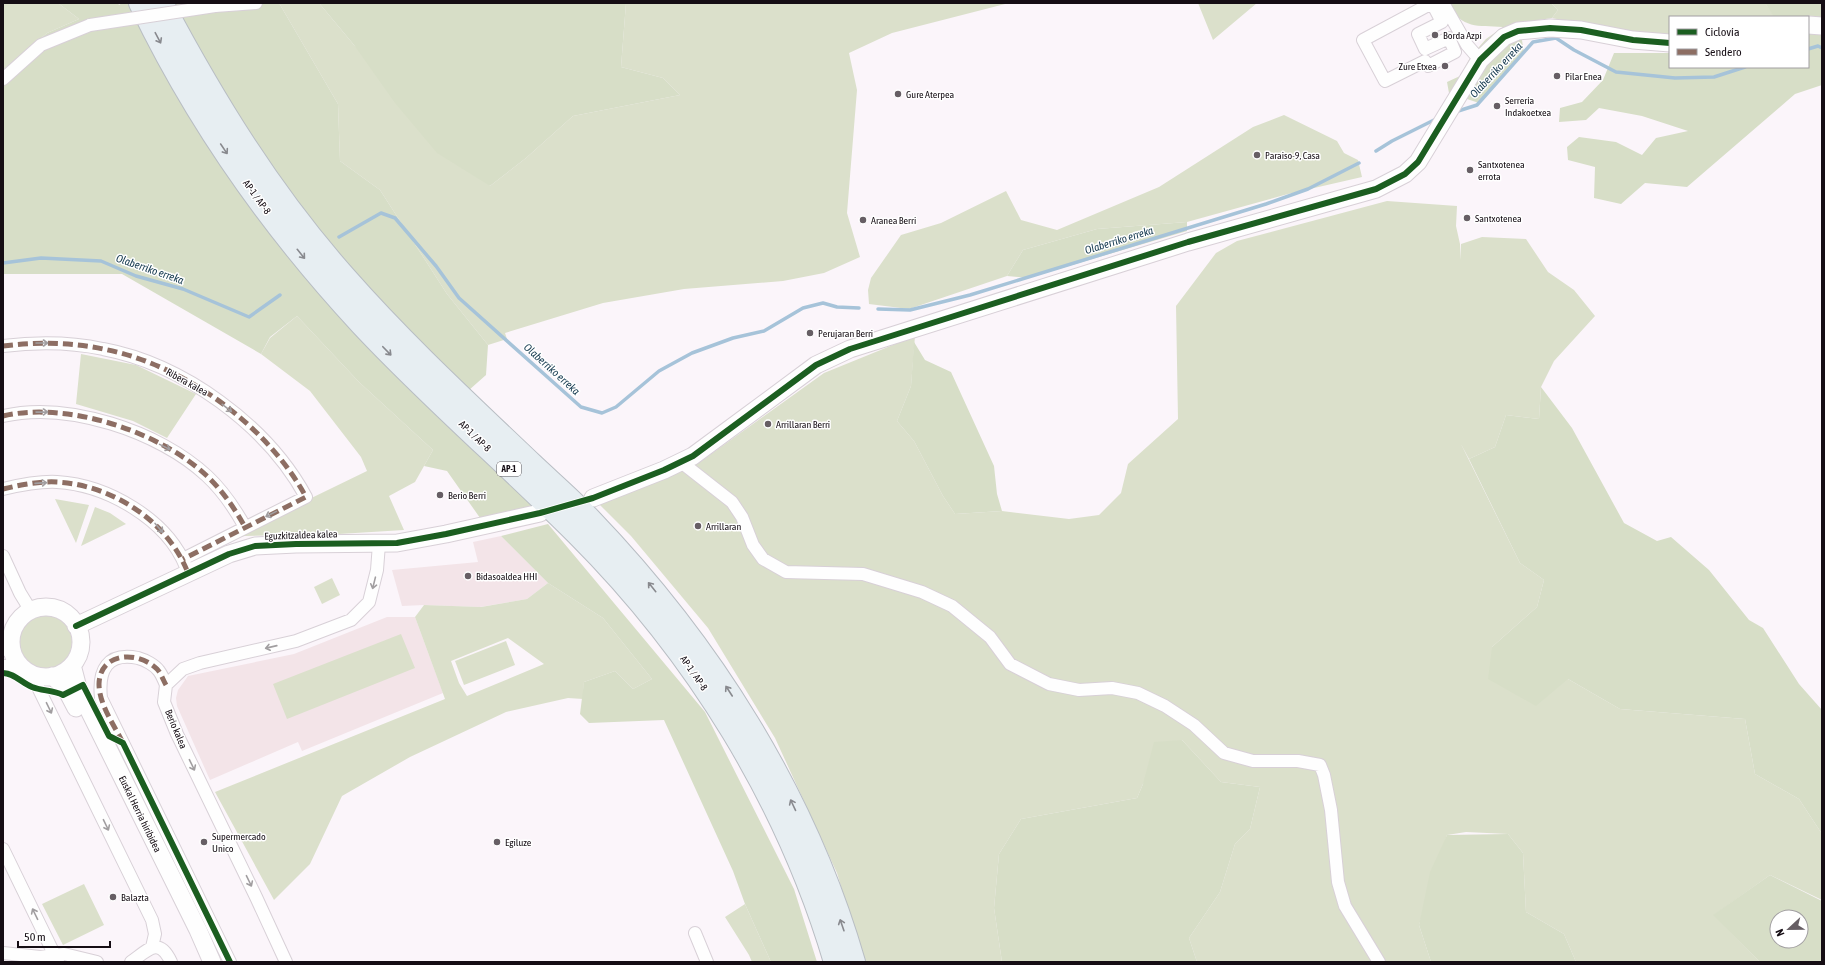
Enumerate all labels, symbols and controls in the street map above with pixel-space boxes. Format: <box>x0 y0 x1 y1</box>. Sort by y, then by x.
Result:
legend <box>1669 16 1809 68</box>
text: Ciclovía <box>1705 25 1739 39</box>
marker: Borda Azpi <box>1430 30 1440 40</box>
place label: Borda Azpi <box>1443 30 1482 41</box>
one-way arrow <box>154 31 162 43</box>
water label: Olaberriko erreka <box>1468 40 1524 100</box>
text: Sendero <box>1705 45 1742 59</box>
place label: Zure Etxea <box>1399 61 1437 72</box>
marker: Zure Etxea <box>1440 61 1450 71</box>
marker: Pilar Enea <box>1552 71 1562 81</box>
place label: Pilar Enea <box>1565 71 1602 82</box>
marker: Gure Aterpea <box>893 89 903 99</box>
place label: Gure Aterpea <box>906 89 954 100</box>
place label: Serrería Indakoetxea <box>1505 95 1552 118</box>
marker: Serrería Indakoetxea <box>1492 101 1502 111</box>
one-way arrow <box>220 143 228 154</box>
marker: Paraiso-9, Casa <box>1252 150 1262 160</box>
place label: Paraiso-9, Casa <box>1265 150 1320 161</box>
place label: Santxotenea errota <box>1478 159 1525 182</box>
marker: Santxotenea errota <box>1465 165 1475 175</box>
street label: AP-1 / AP-8 <box>241 178 273 217</box>
marker: Santxotenea <box>1462 213 1472 223</box>
place label: Santxotenea <box>1475 213 1522 224</box>
marker: Aranea Berri <box>858 215 868 225</box>
place label: Aranea Berri <box>871 215 916 226</box>
water label: Olaberriko erreka <box>1083 224 1155 256</box>
one-way arrow <box>296 249 305 260</box>
water label: Olaberriko erreka <box>115 252 185 286</box>
marker: Perujaran Berri <box>805 328 815 338</box>
place label: Perujaran Berri <box>818 328 873 339</box>
one-way arrow <box>35 339 48 347</box>
water label: Olaberriko erreka <box>522 341 582 397</box>
one-way arrow <box>382 346 391 356</box>
street label: Ribera kalea <box>164 366 210 398</box>
one-way arrow <box>221 403 232 412</box>
one-way arrow <box>35 408 48 416</box>
street label: AP-1 / AP-8 <box>457 418 493 454</box>
marker: Arrillaran Berri <box>763 419 773 429</box>
place label: Arrillaran Berri <box>776 419 830 430</box>
one-way arrow <box>159 444 171 451</box>
road number: AP-1 <box>497 462 521 476</box>
one-way arrow <box>34 479 47 486</box>
marker: Berio Berri <box>435 490 445 500</box>
place label: Berio Berri <box>448 490 486 501</box>
one-way arrow <box>265 511 277 518</box>
marker: Arrillaran <box>693 521 703 531</box>
place label: Arrillaran <box>706 521 741 532</box>
one-way arrow <box>154 523 163 534</box>
street label: Eguzkitzaldea kalea <box>264 528 338 542</box>
marker: Bidasoaldea HHI <box>463 571 473 581</box>
place label: Bidasoaldea HHI <box>476 571 537 582</box>
one-way arrow <box>370 576 377 589</box>
one-way arrow <box>647 582 656 593</box>
one-way arrow <box>265 644 278 651</box>
street label: AP-1 / AP-8 <box>678 654 710 693</box>
one-way arrow <box>725 686 733 697</box>
one-way arrow <box>46 702 53 714</box>
street label: Berio kalea <box>163 708 189 751</box>
one-way arrow <box>189 758 196 770</box>
street label: Euskal Herria hiribidea <box>117 774 163 854</box>
one-way arrow <box>789 799 796 811</box>
one-way arrow <box>103 818 110 830</box>
place label: Supermercado Unico <box>212 831 266 854</box>
marker: Supermercado Unico <box>199 837 209 847</box>
marker: Egiluze <box>492 837 502 847</box>
place label: Egiluze <box>505 837 532 848</box>
one-way arrow <box>246 875 253 887</box>
marker: Balazta <box>108 892 118 902</box>
place label: Balazta <box>121 892 149 903</box>
one-way arrow <box>31 909 38 921</box>
north arrow <box>1769 909 1809 949</box>
one-way arrow <box>838 919 846 931</box>
scale bar <box>18 923 110 949</box>
text: N <box>1773 927 1787 938</box>
text: 50 m <box>24 930 46 944</box>

